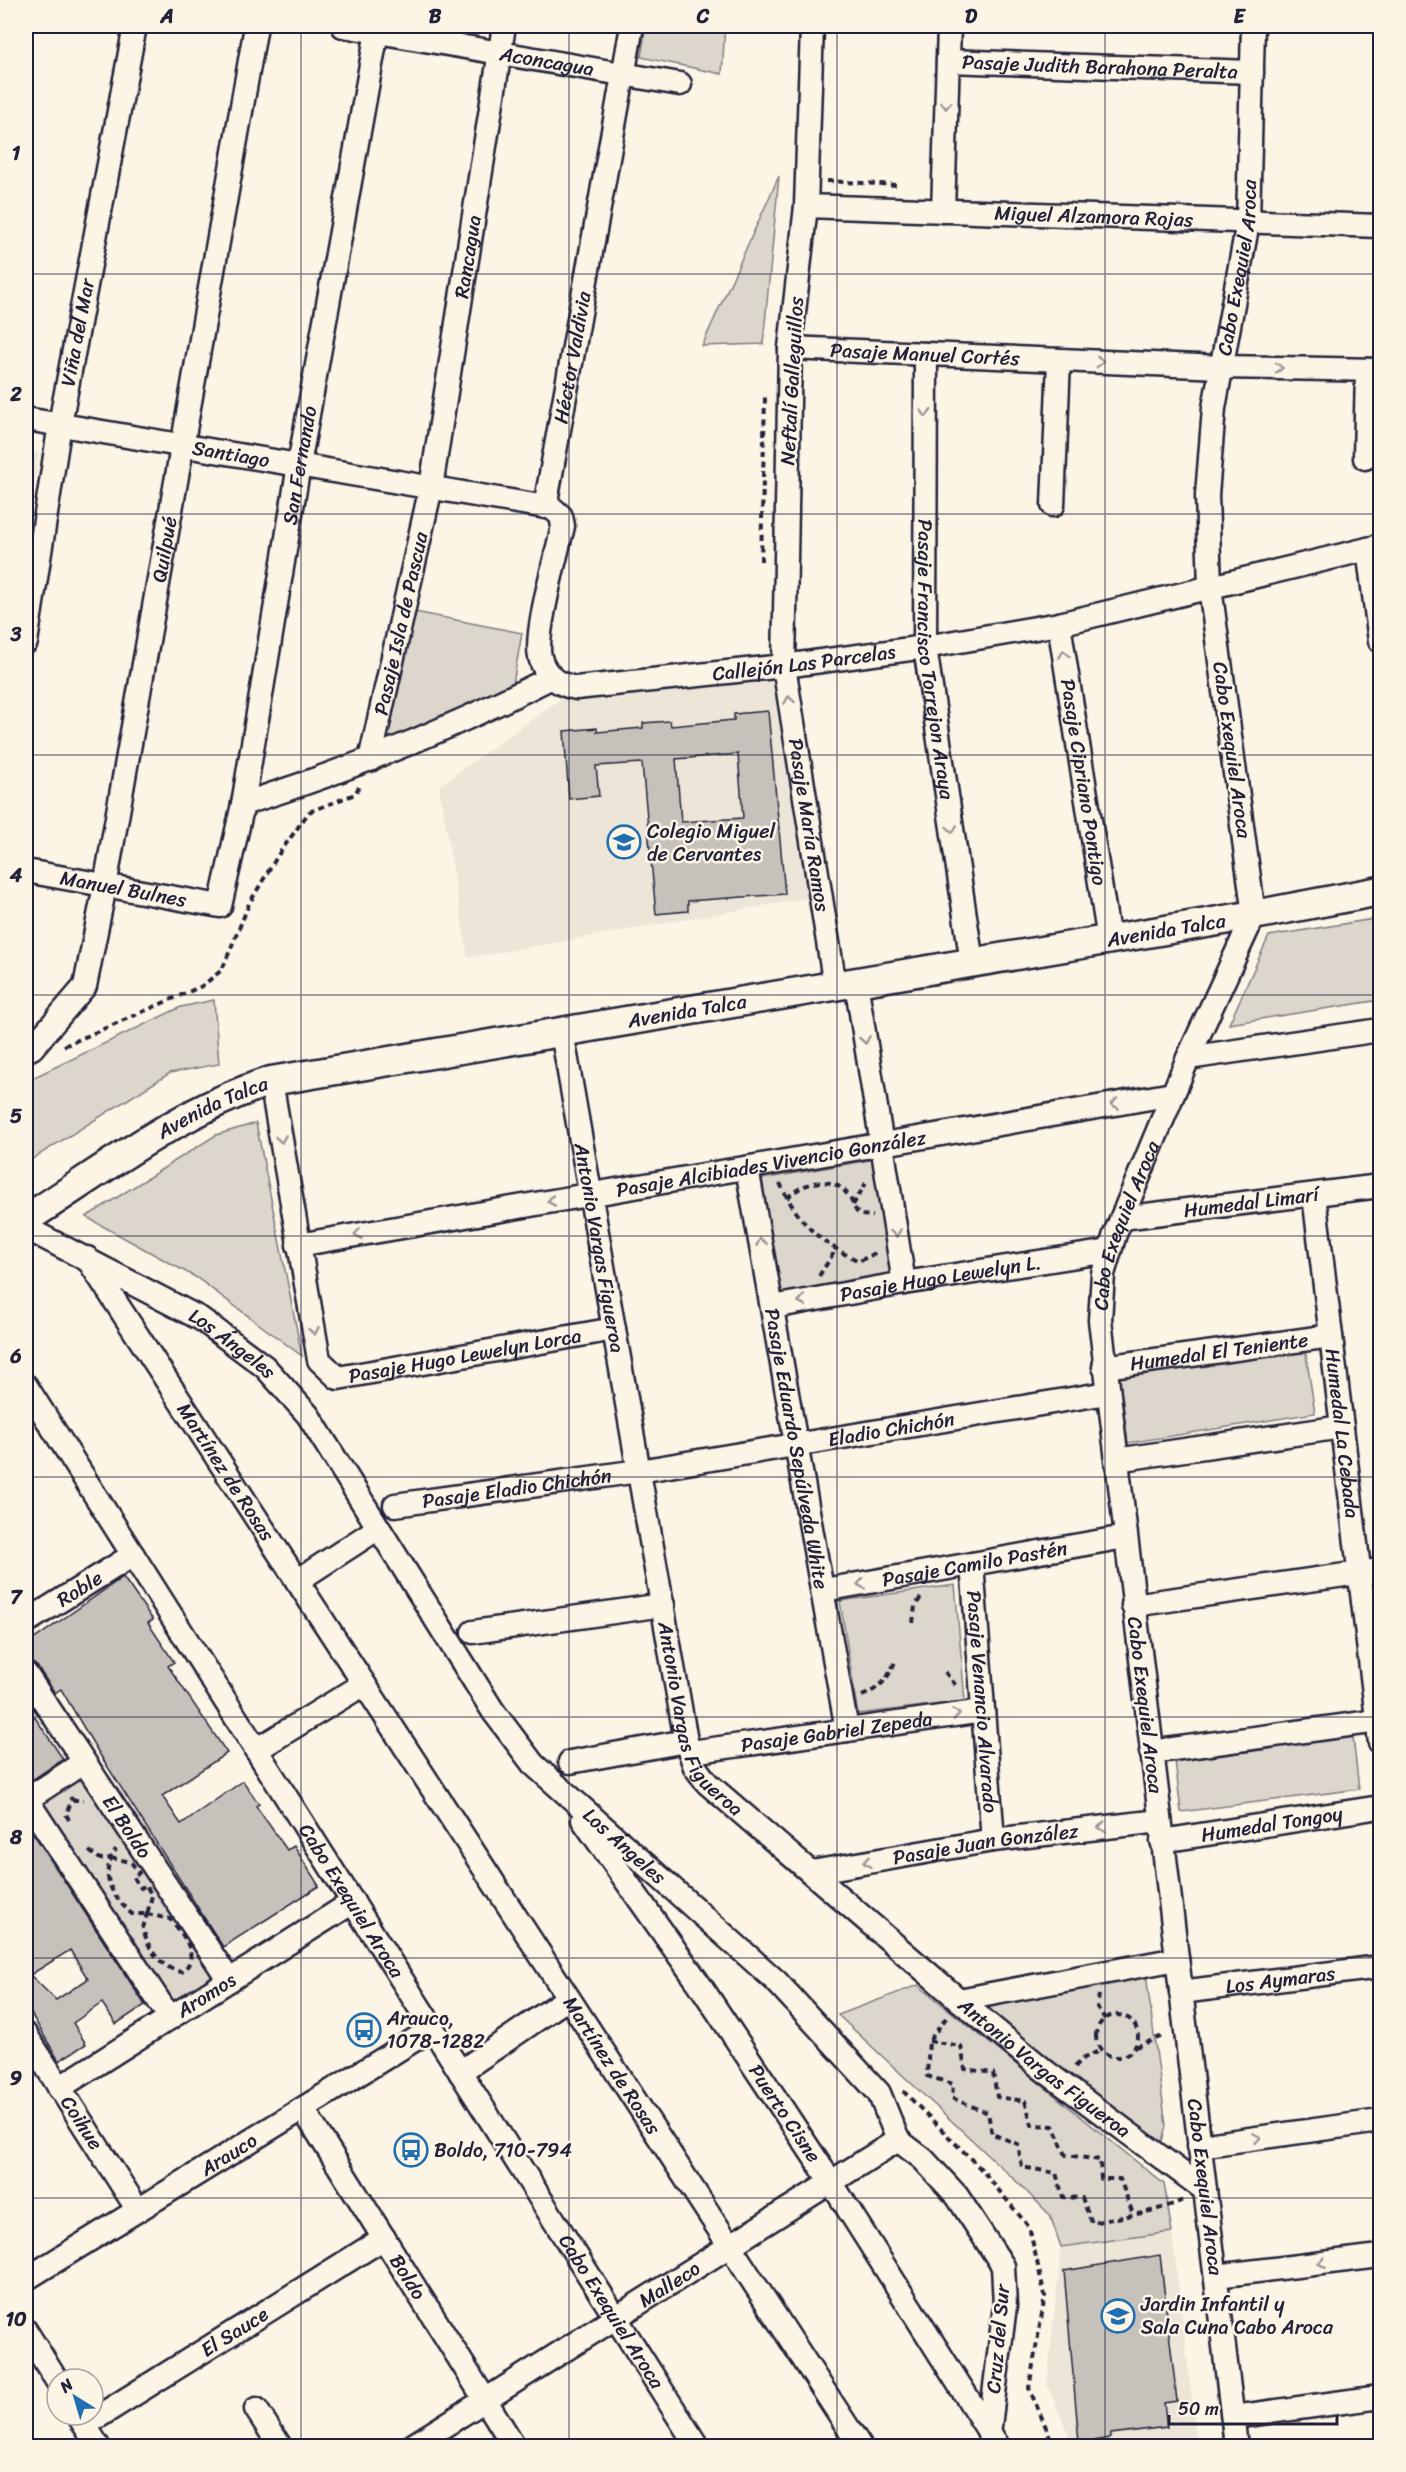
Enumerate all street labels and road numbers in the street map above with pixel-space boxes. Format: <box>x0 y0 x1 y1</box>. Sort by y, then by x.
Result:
street label: Aconcagua <box>496 36 597 86</box>
street label: Pasaje Judith Barahona Peralta <box>961 44 1239 89</box>
street label: Cabo Exequiel Aroca <box>1206 178 1267 358</box>
street label: Miguel Alzamora Rojas <box>994 195 1195 237</box>
street label: Rancagua <box>444 212 491 301</box>
street label: Viña del Mar <box>50 275 105 389</box>
street label: Héctor Valdivia <box>543 287 601 426</box>
street label: Neftalí Galleguillos <box>770 295 814 466</box>
street label: Pasaje Manuel Cortés <box>829 332 1021 376</box>
street label: San Fernando <box>272 403 327 528</box>
street label: Santiago <box>190 430 272 477</box>
street label: Quilpué <box>141 514 187 585</box>
street label: Pasaje Francisco Torrejon Araya <box>907 519 965 803</box>
street label: Pasaje Isla de Pascua <box>363 527 438 718</box>
street label: Callejón Las Parcelas <box>711 634 898 691</box>
street label: Cabo Exequiel Aroca <box>1202 660 1262 841</box>
street label: Pasaje Cipriano Pontigo <box>1050 676 1118 888</box>
street label: Pasaje María Ramos <box>778 736 841 915</box>
street label: Manuel Bulnes <box>57 860 190 917</box>
street label: Avenida Talca <box>1103 902 1229 957</box>
street label: Avenida Talca <box>624 983 750 1038</box>
street label: Avenida Talca <box>149 1065 274 1149</box>
street label: Pasaje Alcibiades Vivencio González <box>613 1119 929 1207</box>
street label: Cabo Exequiel Aroca <box>1083 1134 1170 1311</box>
street label: Antonio Vargas Figueroa <box>564 1139 635 1355</box>
street label: Humedal Limarí <box>1181 1176 1323 1228</box>
street label: Pasaje Hugo Lewelyn L. <box>837 1244 1044 1312</box>
street label: Los Ángeles <box>183 1298 286 1388</box>
street label: Pasaje Eduardo Sepúlveda White <box>755 1305 839 1592</box>
street label: Pasaje Hugo Lewelyn Lorca <box>346 1318 584 1393</box>
street label: Humedal El Teniente <box>1128 1322 1310 1381</box>
street label: Humedal La Cebada <box>1315 1346 1370 1520</box>
street label: Martínez de Rosas <box>168 1395 285 1549</box>
street label: Eladio Chichón <box>825 1401 957 1457</box>
street label: Pasaje Eladio Chichón <box>420 1457 614 1519</box>
street label: Pasaje Camilo Pastén <box>879 1530 1070 1597</box>
street label: Roble <box>49 1561 110 1616</box>
street label: Pasaje Venancio Alvarado <box>957 1589 1008 1814</box>
street label: Cabo Exequiel Aroca <box>1117 1615 1173 1796</box>
street label: Antonio Vargas Figueroa <box>648 1618 752 1825</box>
street label: Pasaje Gabriel Zepeda <box>739 1701 935 1762</box>
street label: El Boldo <box>93 1787 161 1866</box>
street label: Humedal Tongoy <box>1198 1795 1346 1852</box>
street label: Los Ángeles <box>575 1799 675 1894</box>
street label: Pasaje Juan González <box>890 1813 1081 1875</box>
street label: Cabo Exequiel Aroca <box>289 1816 415 1986</box>
street label: Los Aymaras <box>1223 1955 1338 2004</box>
street label: Aromos <box>168 1962 244 2028</box>
street label: Antonio Vargas Figueroa <box>949 1988 1139 2147</box>
street label: Martínez de Rosas <box>554 1989 671 2142</box>
street label: Puerto Cisne <box>739 2056 831 2170</box>
street label: Coihue <box>51 2088 113 2157</box>
street label: Cabo Exequiel Aroca <box>1177 2097 1233 2278</box>
street label: Arauco <box>192 2123 264 2186</box>
street label: Cabo Exequiel Aroca <box>549 2227 675 2397</box>
street label: Boldo <box>380 2247 436 2307</box>
street label: Malleco <box>631 2251 707 2317</box>
street label: Cruz del Sur <box>976 2281 1020 2395</box>
street label: El Sauce <box>193 2297 276 2366</box>

